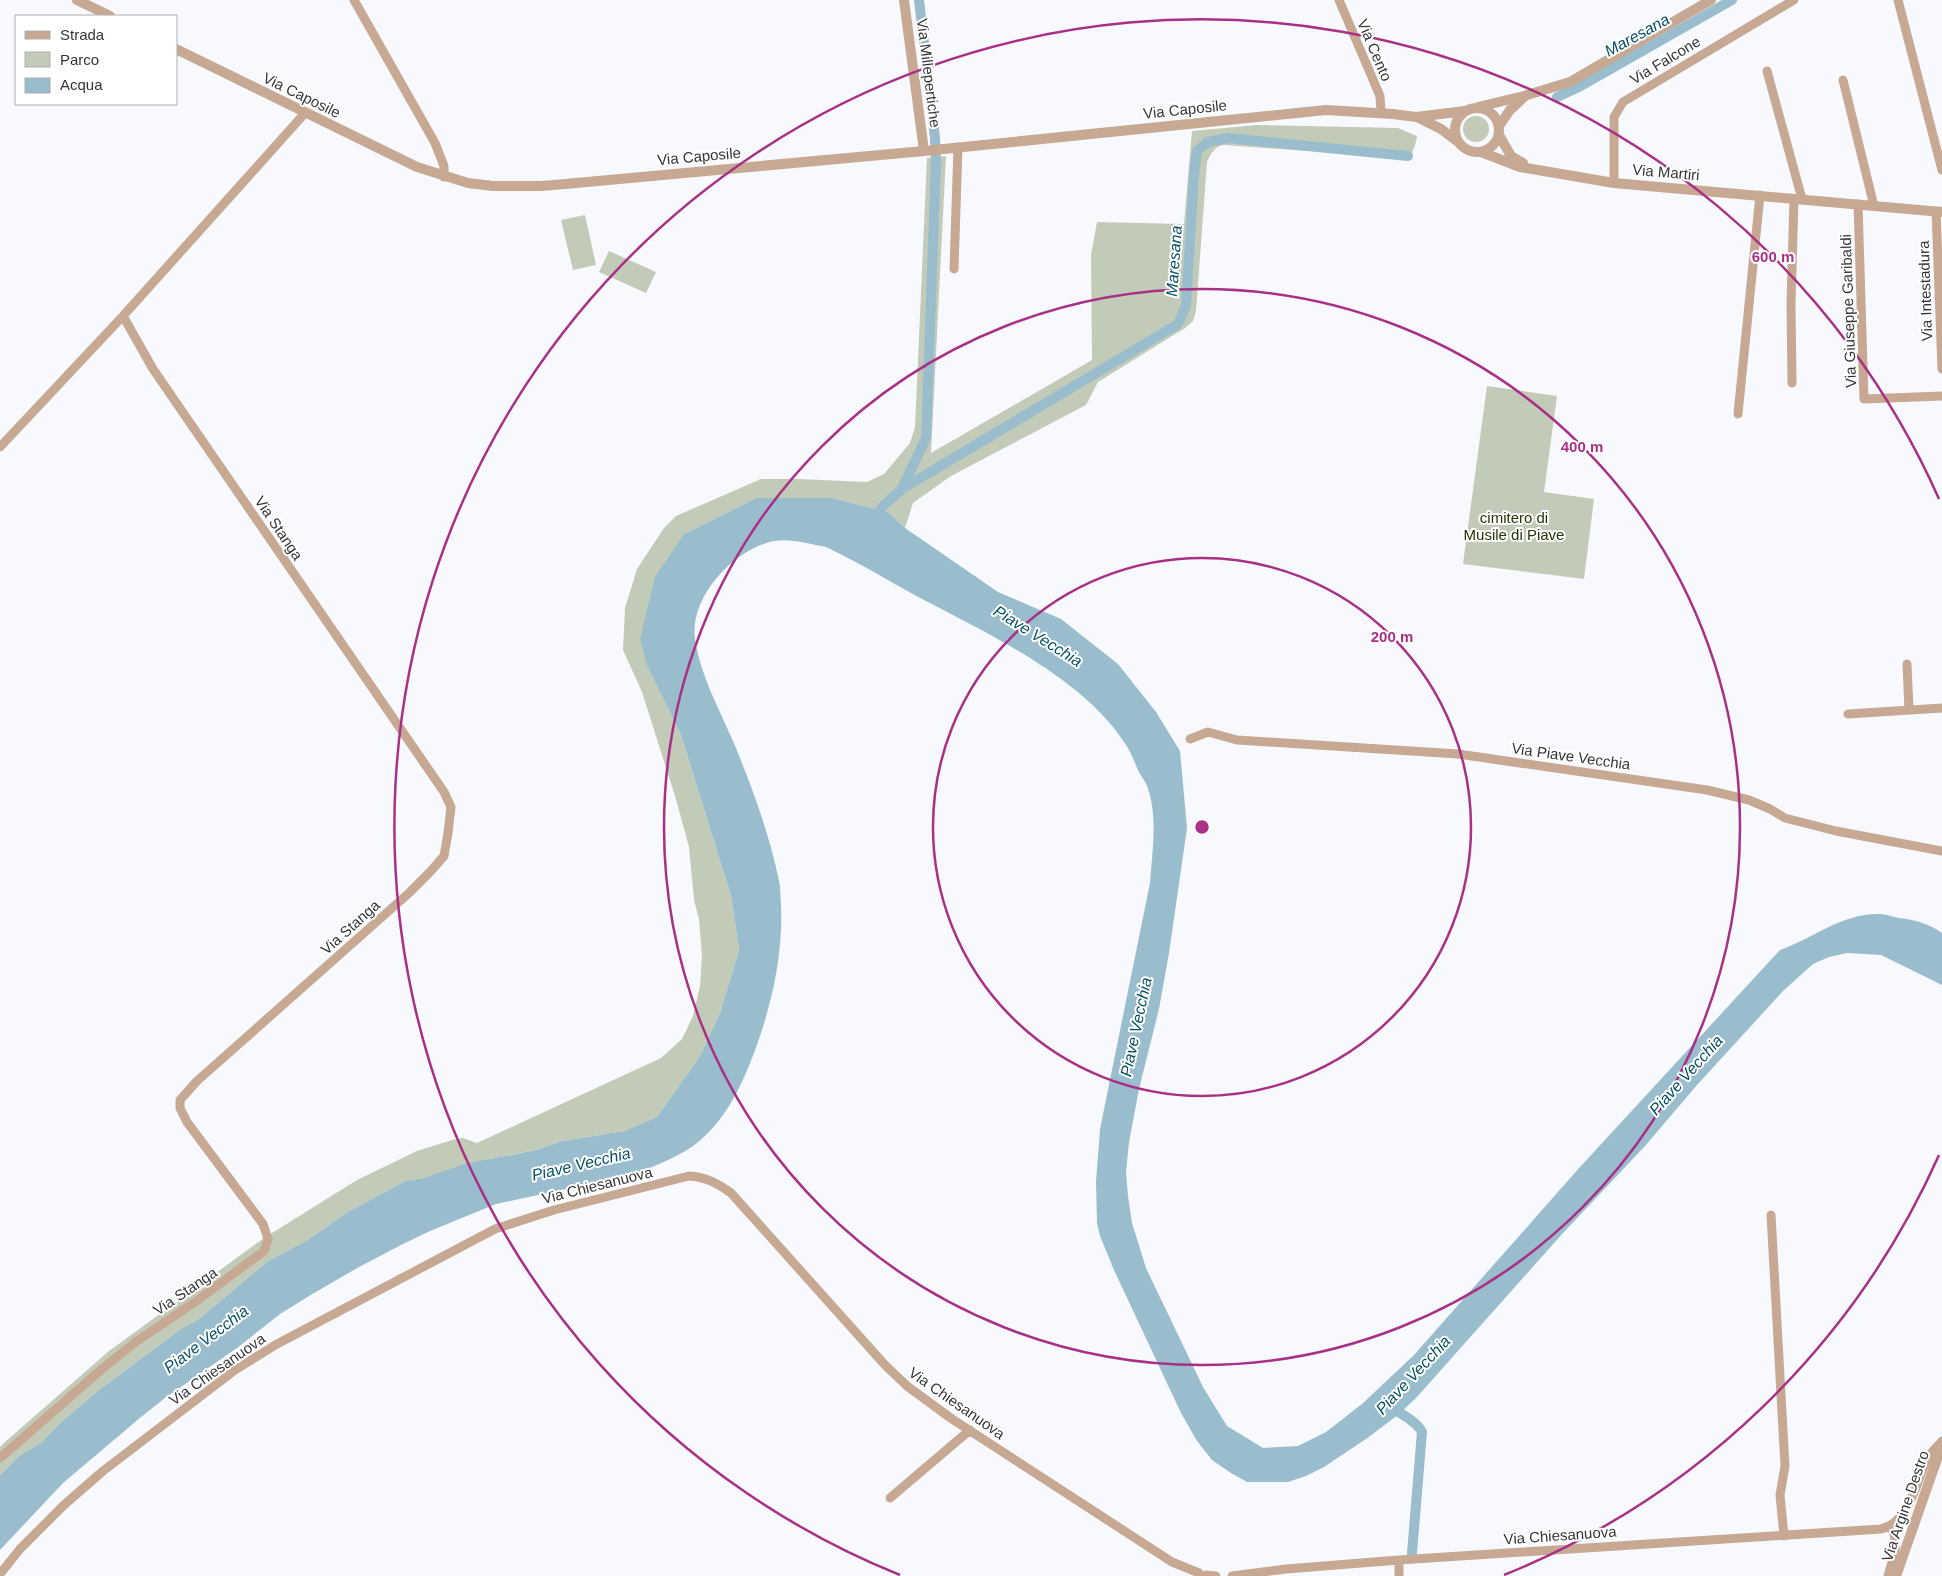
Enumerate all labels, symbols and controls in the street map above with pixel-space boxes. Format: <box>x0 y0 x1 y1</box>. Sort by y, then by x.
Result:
water label: Maresana <box>1602 10 1672 60</box>
legend <box>15 15 178 105</box>
street label: Via Cento <box>1354 16 1396 84</box>
street label: Via Millepertiche <box>914 17 944 129</box>
text: Strada <box>60 26 105 43</box>
street label: Via Falcone <box>1627 32 1703 88</box>
text: Parco <box>60 51 99 68</box>
street label: Via Caposile <box>261 69 343 121</box>
text: Acqua <box>60 76 103 93</box>
street label: Via Caposile <box>1142 96 1228 122</box>
street label: Via Caposile <box>656 144 742 168</box>
street label: Via Martiri <box>1632 161 1700 183</box>
water label: Maresana <box>1163 225 1185 297</box>
street label: Via Giuseppe Garibaldi <box>1837 234 1859 388</box>
street label: Via Intestadura <box>1915 240 1935 342</box>
text: 600 m <box>1752 248 1794 265</box>
text: 400 m <box>1561 438 1603 455</box>
street label: Via Stanga <box>252 493 307 564</box>
park label: cimitero di Musile di Piave <box>1464 509 1564 543</box>
water label: Piave Vecchia <box>991 602 1085 670</box>
text: 200 m <box>1371 628 1413 645</box>
street label: Via Piave Vecchia <box>1510 739 1632 773</box>
centre of rings <box>1193 818 1211 836</box>
street label: Via Stanga <box>317 896 383 958</box>
water label: Piave Vecchia <box>1117 976 1155 1078</box>
water label: Piave Vecchia <box>1646 1032 1726 1118</box>
water label: Piave Vecchia <box>530 1144 632 1184</box>
street label: Via Chiesanuova <box>540 1163 655 1207</box>
street label: Via Stanga <box>150 1263 221 1318</box>
water label: Piave Vecchia <box>161 1302 251 1376</box>
street label: Via Chiesanuova <box>166 1329 269 1408</box>
water label: Piave Vecchia <box>1372 1332 1454 1418</box>
street label: Via Chiesanuova <box>906 1364 1009 1443</box>
street label: Via Argine Destro <box>1878 1448 1932 1564</box>
street label: Via Chiesanuova <box>1503 1523 1618 1547</box>

